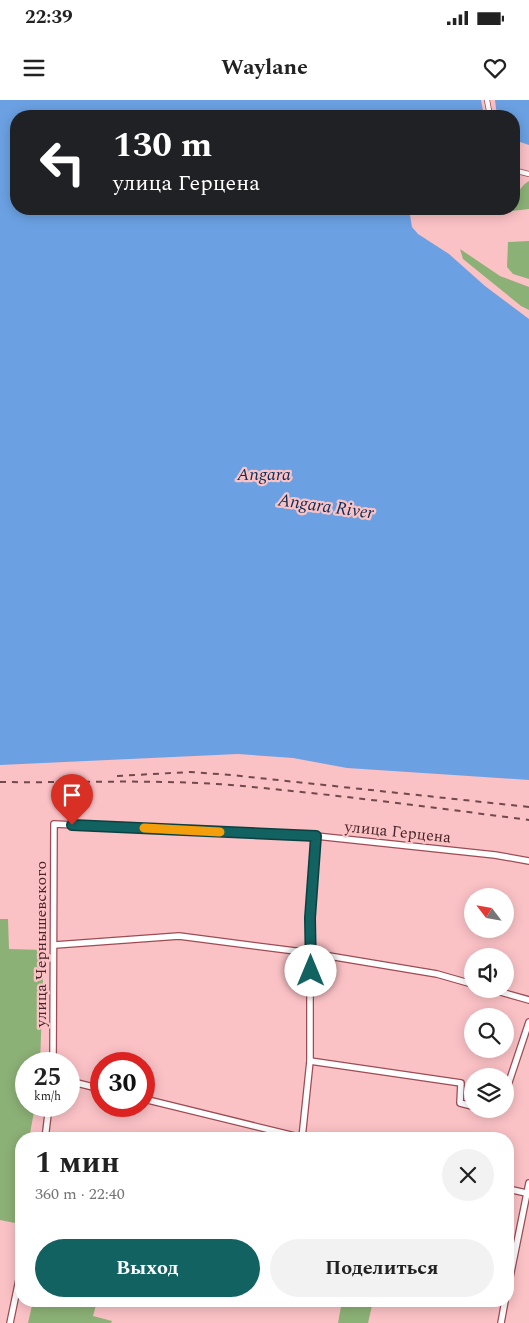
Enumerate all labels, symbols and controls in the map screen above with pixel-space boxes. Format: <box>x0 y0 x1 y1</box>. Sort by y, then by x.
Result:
text: 22:39 <box>25 3 73 32</box>
text: Waylane <box>221 51 308 84</box>
icon: menu <box>20 54 48 82</box>
icon: heart <box>481 54 509 82</box>
text: 130 m <box>113 119 212 172</box>
icon: left <box>30 130 95 195</box>
text: улица Герцена <box>113 167 260 200</box>
water label: Angara <box>236 461 291 488</box>
water label: Angara River <box>275 486 376 527</box>
pin <box>51 774 93 825</box>
icon: arrive <box>58 781 86 809</box>
street label: улица Герцена <box>342 814 452 850</box>
street label: улица Чернышевского <box>29 861 53 1028</box>
north arrow <box>464 888 514 938</box>
map controls <box>464 888 514 1118</box>
position arrow <box>284 944 336 996</box>
button: sound <box>464 948 514 998</box>
button: search <box>464 1008 514 1058</box>
speed limit sign: 30 <box>90 1052 155 1117</box>
text: 25 <box>33 1059 62 1097</box>
button: layers <box>464 1068 514 1118</box>
text: km/h <box>34 1087 61 1106</box>
text: 1 мин <box>35 1140 120 1186</box>
button: close <box>442 1149 494 1201</box>
text: 360 m · 22:40 <box>35 1182 125 1206</box>
button: Выход <box>35 1239 260 1297</box>
button: Поделиться <box>270 1239 494 1297</box>

